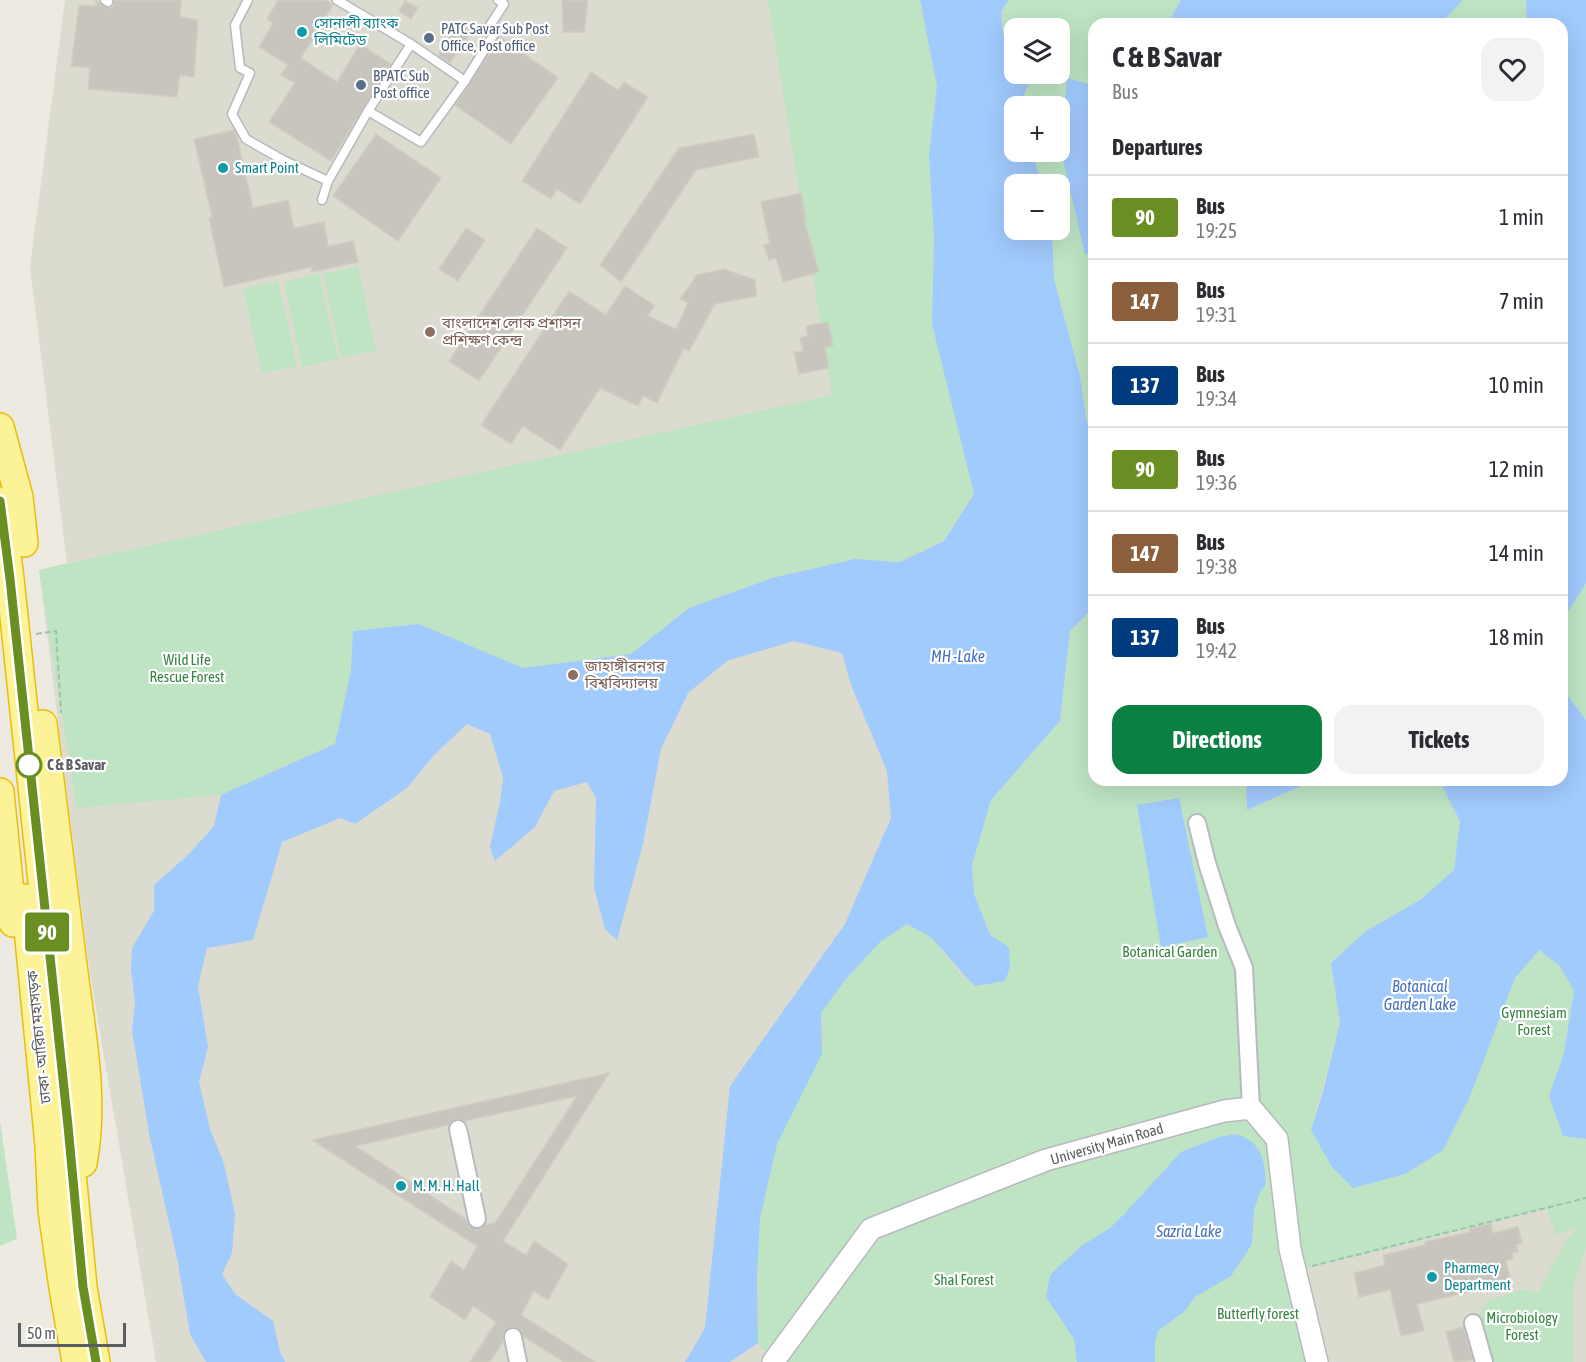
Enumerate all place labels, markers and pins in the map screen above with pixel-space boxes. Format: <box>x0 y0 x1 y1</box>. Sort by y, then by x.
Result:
place label: সোনালী ব্যাংক লিমিটেড <box>313 14 399 48</box>
place label: PATC Savar Sub Post Office, Post office <box>441 20 549 54</box>
marker: সোনালী ব্যাংক লিমিটেড <box>295 25 309 39</box>
marker: PATC Savar Sub Post Office, Post office <box>422 31 436 45</box>
place label: BPATC Sub Post office <box>373 67 430 101</box>
marker: BPATC Sub Post office <box>354 78 368 92</box>
place label: Smart Point <box>235 159 299 176</box>
marker: Smart Point <box>216 161 230 175</box>
place label: বাংলাদেশ লোক প্রশাসন প্রশিক্ষণ কেন্দ্র <box>441 314 582 348</box>
marker: বাংলাদেশ লোক প্রশাসন প্রশিক্ষণ কেন্দ্র <box>423 325 437 339</box>
place label: জাহাঙ্গীরনগর বিশ্ববিদ্যালয় <box>584 657 666 691</box>
marker: জাহাঙ্গীরনগর বিশ্ববিদ্যালয় <box>566 668 580 682</box>
marker: C & B Savar <box>16 752 42 778</box>
place label: C & B Savar <box>47 756 106 773</box>
place label: M. M. H. Hall <box>413 1177 480 1194</box>
marker: M. M. H. Hall <box>394 1179 408 1193</box>
place label: Pharmecy Department <box>1444 1259 1511 1293</box>
marker: Pharmecy Department <box>1425 1270 1439 1284</box>

